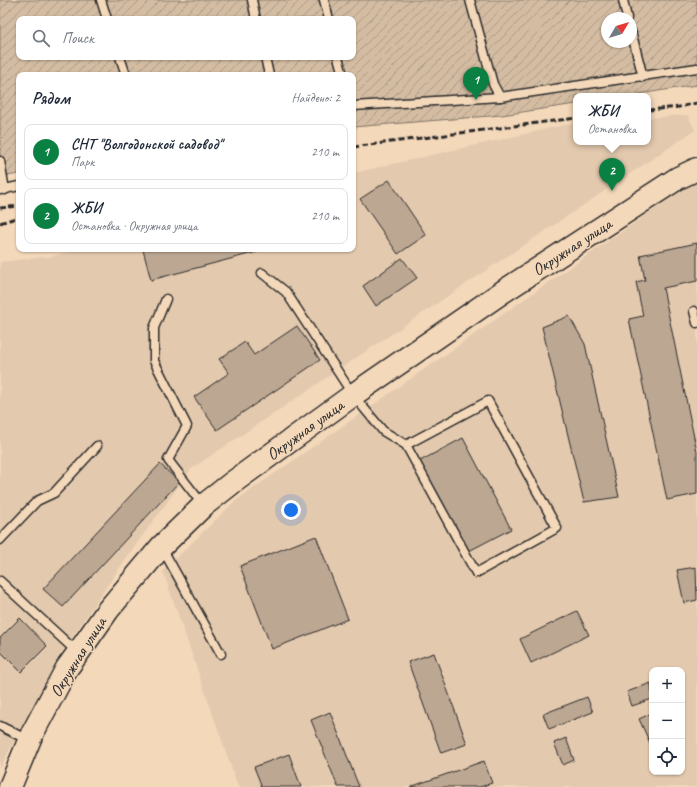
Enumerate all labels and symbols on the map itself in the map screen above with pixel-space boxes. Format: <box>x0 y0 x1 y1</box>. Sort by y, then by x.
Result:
north arrow <box>601 12 637 48</box>
pin: 1 <box>463 67 489 100</box>
pin: 2 <box>599 158 625 191</box>
street label: Окружная улица <box>528 212 617 280</box>
street label: Окружная улица <box>262 394 349 465</box>
your location <box>281 500 301 520</box>
street label: Окружная улица <box>45 611 112 701</box>

